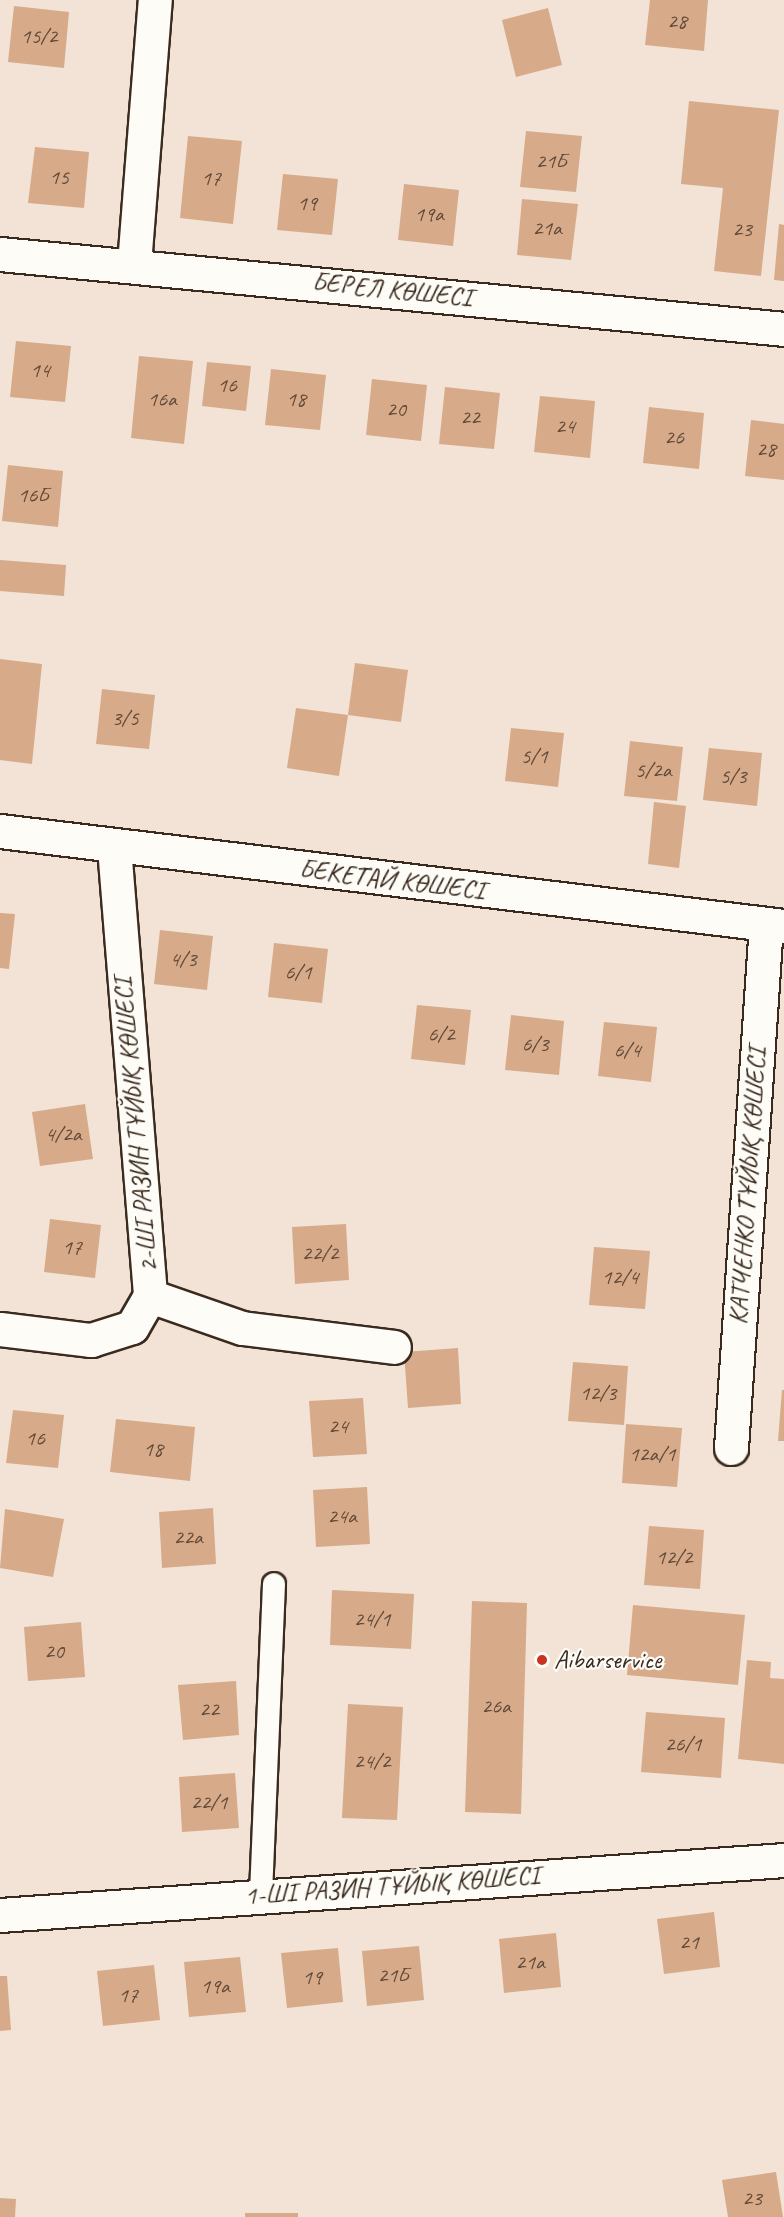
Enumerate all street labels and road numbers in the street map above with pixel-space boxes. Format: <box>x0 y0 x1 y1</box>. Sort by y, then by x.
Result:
street label: БЕРЕЛ КӨШЕСІ <box>311 266 473 314</box>
street label: БЕКЕТАЙ КӨШЕСІ <box>298 853 486 907</box>
street label: 2-ШІ РАЗИН ТҰЙЫҚ КӨШЕСІ <box>108 976 164 1274</box>
street label: КАТЧЕНКО ТҰЙЫҚ КӨШЕСІ <box>723 1047 773 1325</box>
street label: 1-ШІ РАЗИН ТҰЙЫҚ КӨШЕСІ <box>244 1860 540 1912</box>

